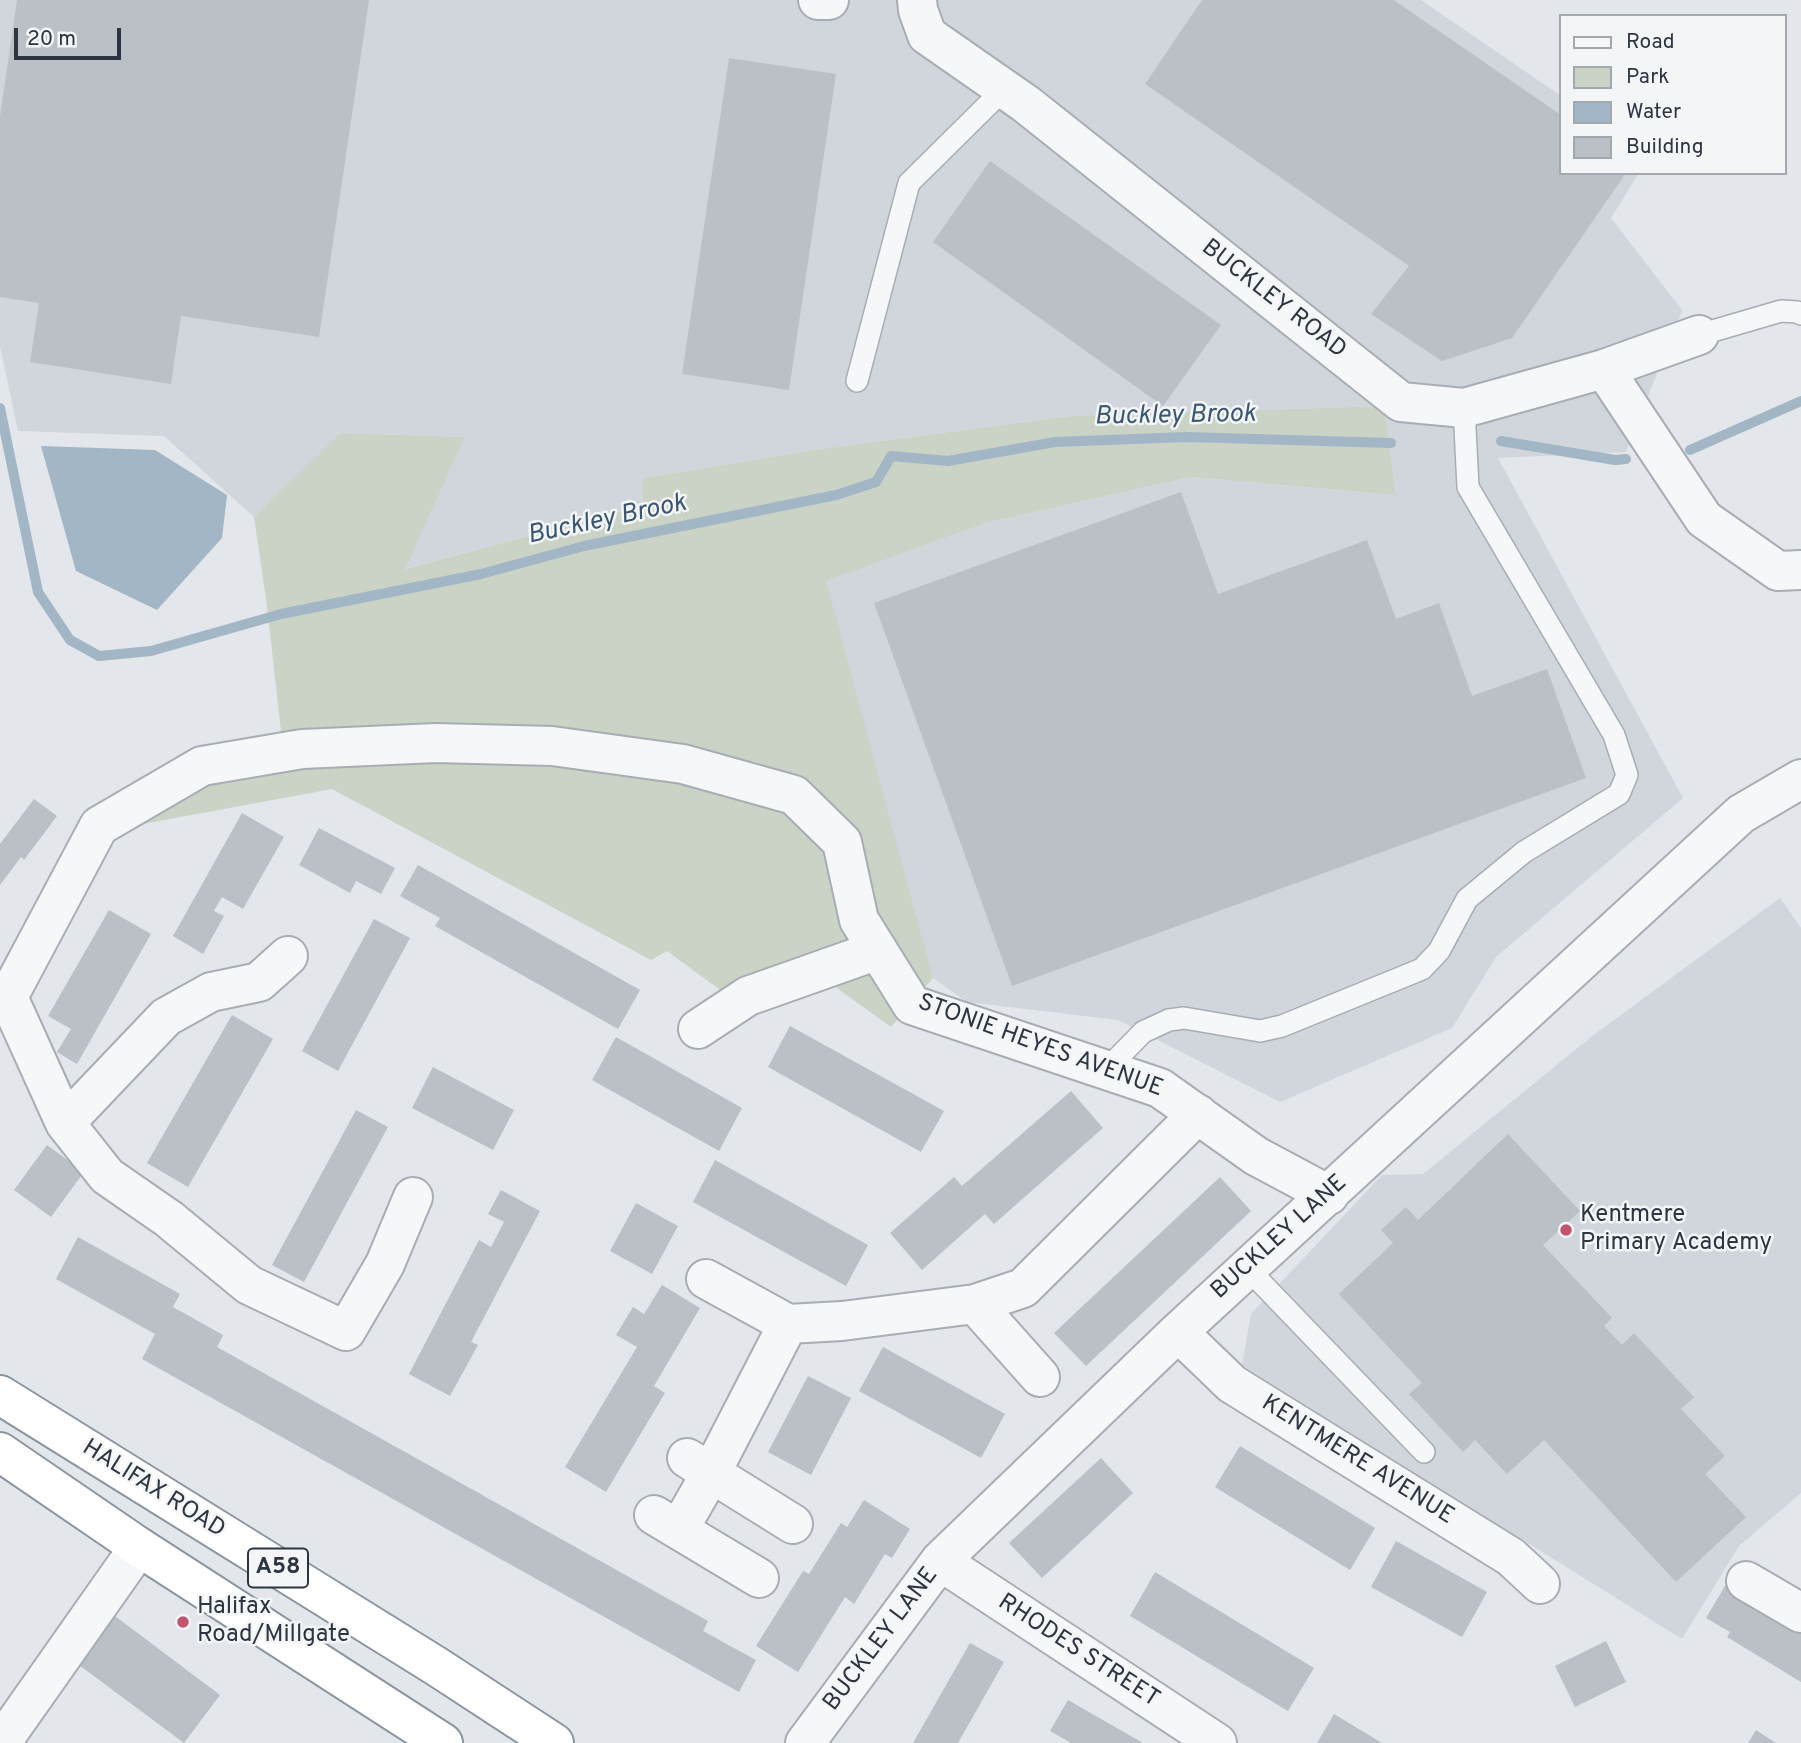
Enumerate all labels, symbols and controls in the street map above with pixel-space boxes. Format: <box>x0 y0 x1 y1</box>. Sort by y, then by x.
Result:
scale bar <box>18 14 124 58</box>
legend <box>1560 14 1787 175</box>
text: 20 m <box>27 26 76 53</box>
text: Road <box>1626 29 1675 56</box>
text: Park <box>1626 64 1669 91</box>
text: Water <box>1626 99 1681 126</box>
text: Building <box>1626 134 1704 161</box>
street label: BUCKLEY ROAD <box>1195 234 1351 366</box>
water label: Buckley Brook <box>1094 400 1256 434</box>
water label: Buckley Brook <box>525 489 689 553</box>
street label: STONIE HEYES AVENUE <box>913 989 1167 1105</box>
street label: BUCKLEY LANE <box>1206 1170 1354 1306</box>
place label: Kentmere Primary Academy <box>1580 1202 1772 1258</box>
marker: Kentmere Primary Academy <box>1558 1222 1574 1238</box>
street label: KENTMERE AVENUE <box>1255 1390 1459 1532</box>
street label: HALIFAX ROAD <box>76 1435 230 1545</box>
road number: A58 <box>248 1548 308 1588</box>
street label: BUCKLEY LANE <box>819 1562 945 1718</box>
street label: RHODES STREET <box>992 1589 1164 1715</box>
place label: Halifax Road/Millgate <box>197 1594 350 1650</box>
marker: Halifax Road/Millgate <box>175 1614 191 1630</box>

